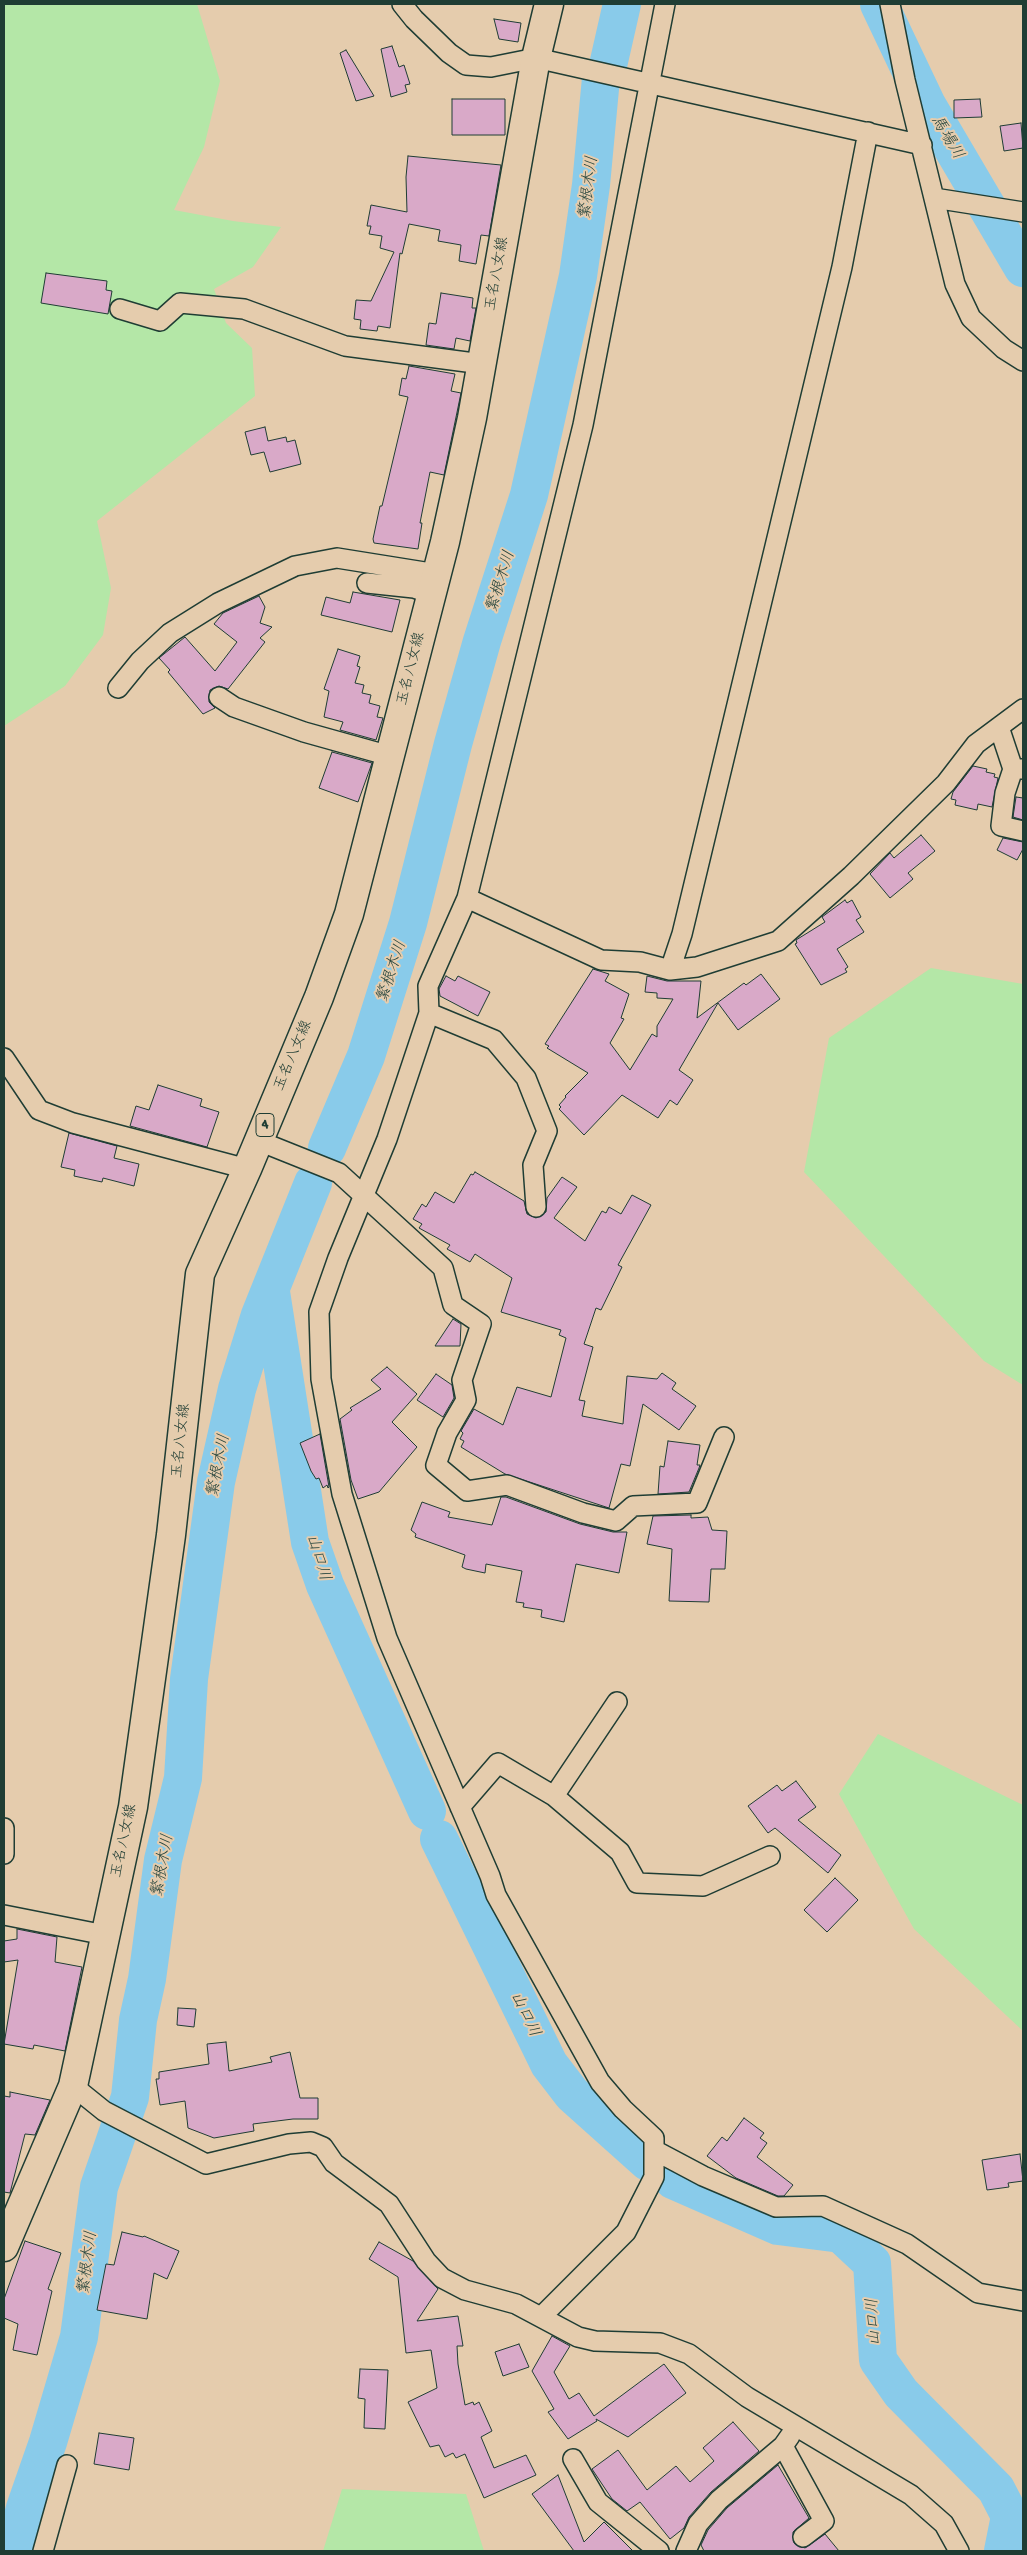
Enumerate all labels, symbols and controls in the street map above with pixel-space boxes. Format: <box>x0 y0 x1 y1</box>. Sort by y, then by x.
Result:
water label: 馬場川 <box>925 112 967 164</box>
water label: 繁根木川 <box>577 155 603 221</box>
street label: 玉名八女線 <box>483 236 513 312</box>
water label: 繁根木川 <box>483 549 521 615</box>
street label: 玉名八女線 <box>394 630 430 708</box>
water label: 繁根木川 <box>374 939 412 1005</box>
street label: 玉名八女線 <box>271 1018 317 1094</box>
road number: 4 <box>256 1114 274 1136</box>
street label: 玉名八女線 <box>169 1403 195 1479</box>
water label: 繁根木川 <box>204 1433 236 1499</box>
water label: 山口川 <box>301 1532 333 1584</box>
street label: 玉名八女線 <box>108 1802 142 1880</box>
water label: 繁根木川 <box>149 1833 179 1899</box>
water label: 山口川 <box>505 1989 543 2041</box>
water label: 繁根木川 <box>76 2230 102 2296</box>
water label: 山口川 <box>864 2298 886 2346</box>

